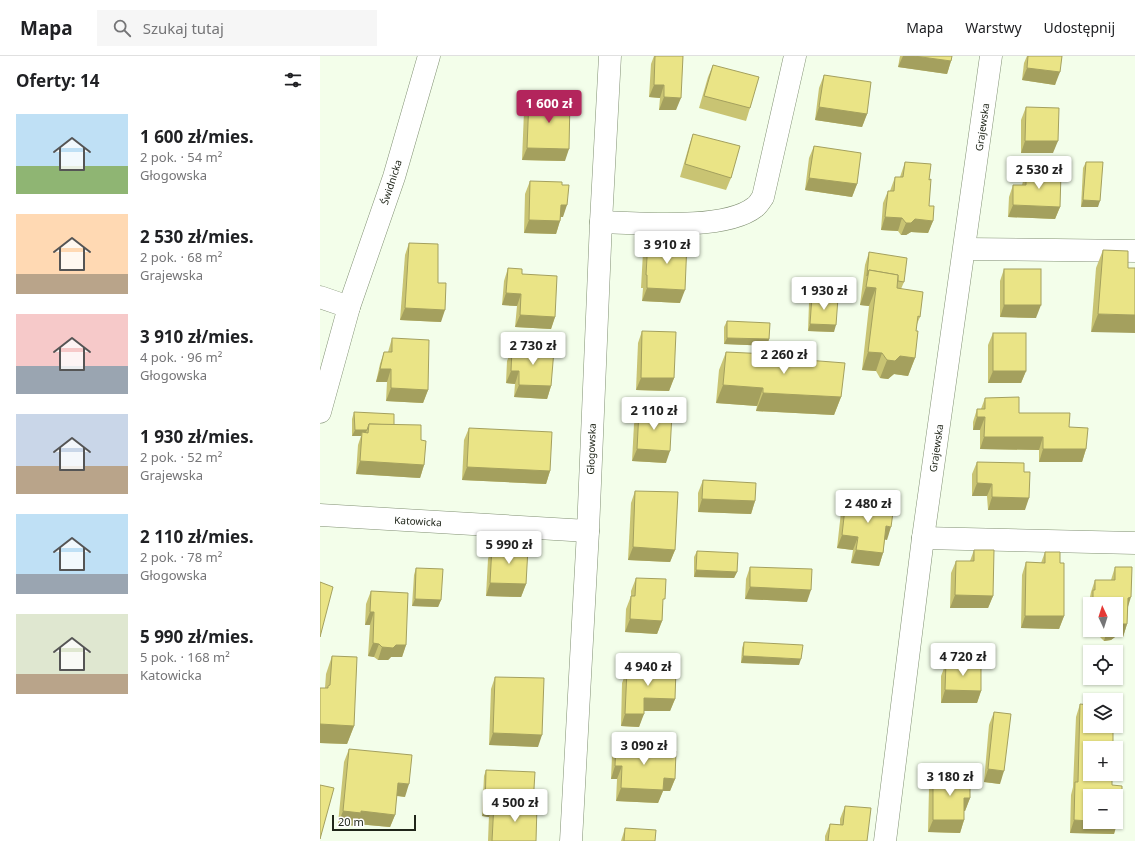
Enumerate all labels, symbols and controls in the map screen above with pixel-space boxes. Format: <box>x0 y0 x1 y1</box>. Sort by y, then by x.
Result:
search box <box>97 10 377 46</box>
text: Mapa <box>20 15 73 41</box>
icon: search <box>111 17 133 39</box>
text: Szukaj tutaj <box>143 18 224 38</box>
text: Mapa <box>906 18 943 37</box>
text: Warstwy <box>965 18 1022 37</box>
text: Udostępnij <box>1044 18 1115 37</box>
text: Oferty: 14 <box>16 69 100 92</box>
icon: filters <box>282 69 304 91</box>
pin: 1 600 zł <box>508 90 590 124</box>
text: 1 600 zł <box>526 94 572 112</box>
street label: Grajewska <box>972 102 992 152</box>
text: 1 600 zł/mies. <box>140 125 253 148</box>
icon: home <box>48 130 96 178</box>
text: 2 pok. · 54 m² <box>140 148 222 166</box>
pin: 2 530 zł <box>998 156 1080 190</box>
street label: Świdnicka <box>377 158 405 206</box>
text: 2 530 zł <box>1016 160 1062 178</box>
text: Głogowska <box>140 166 207 184</box>
text: 2 530 zł/mies. <box>140 225 253 248</box>
icon: home <box>48 230 96 278</box>
pin: 3 910 zł <box>626 231 708 265</box>
text: 3 910 zł <box>644 235 690 253</box>
text: 2 pok. · 68 m² <box>140 248 222 266</box>
text: Grajewska <box>140 266 203 284</box>
pin: 1 930 zł <box>783 277 865 311</box>
text: 1 930 zł <box>801 281 847 299</box>
text: 3 910 zł/mies. <box>140 325 253 348</box>
icon: home <box>48 330 96 378</box>
pin: 2 730 zł <box>492 332 574 366</box>
text: 2 730 zł <box>510 336 556 354</box>
pin: 2 260 zł <box>743 341 825 375</box>
text: 2 260 zł <box>761 345 807 363</box>
text: 4 pok. · 96 m² <box>140 348 222 366</box>
text: Głogowska <box>140 366 207 384</box>
pin: 2 110 zł <box>613 397 695 431</box>
text: 2 110 zł <box>631 401 677 419</box>
street label: Głogowska <box>583 423 599 475</box>
street label: Grajewska <box>926 423 946 473</box>
text: 1 930 zł/mies. <box>140 425 253 448</box>
icon: home <box>48 430 96 478</box>
text: 2 pok. · 52 m² <box>140 448 222 466</box>
text: Grajewska <box>140 466 203 484</box>
pin: 2 480 zł <box>827 490 909 524</box>
text: 2 480 zł <box>845 494 891 512</box>
street label: Katowicka <box>394 513 442 529</box>
text: 2 110 zł/mies. <box>140 525 253 548</box>
icon: home <box>48 530 96 578</box>
pin: 5 990 zł <box>468 531 550 565</box>
text: 5 990 zł <box>486 535 532 553</box>
text: 2 pok. · 78 m² <box>140 548 222 566</box>
text: Głogowska <box>140 566 207 584</box>
north arrow <box>1083 597 1123 637</box>
map controls <box>1083 597 1123 829</box>
text: 5 990 zł/mies. <box>140 625 253 648</box>
icon: home <box>48 630 96 678</box>
pin: 4 720 zł <box>922 643 1004 677</box>
button: locate <box>1083 645 1123 685</box>
text: 4 720 zł <box>940 647 986 665</box>
text: 5 pok. · 168 m² <box>140 648 230 666</box>
pin: 4 940 zł <box>607 653 689 687</box>
text: 4 940 zł <box>625 657 671 675</box>
text: Katowicka <box>140 666 202 684</box>
button: layers <box>1083 693 1123 733</box>
pin: 3 090 zł <box>603 732 685 766</box>
text: 3 090 zł <box>621 736 667 754</box>
button: + <box>1083 741 1123 781</box>
pin: 3 180 zł <box>909 763 991 797</box>
text: 3 180 zł <box>927 767 973 785</box>
pin: 4 500 zł <box>474 789 556 823</box>
button: − <box>1083 789 1123 829</box>
text: 4 500 zł <box>492 793 538 811</box>
scale bar <box>332 813 416 832</box>
text: 20 m <box>338 814 364 829</box>

